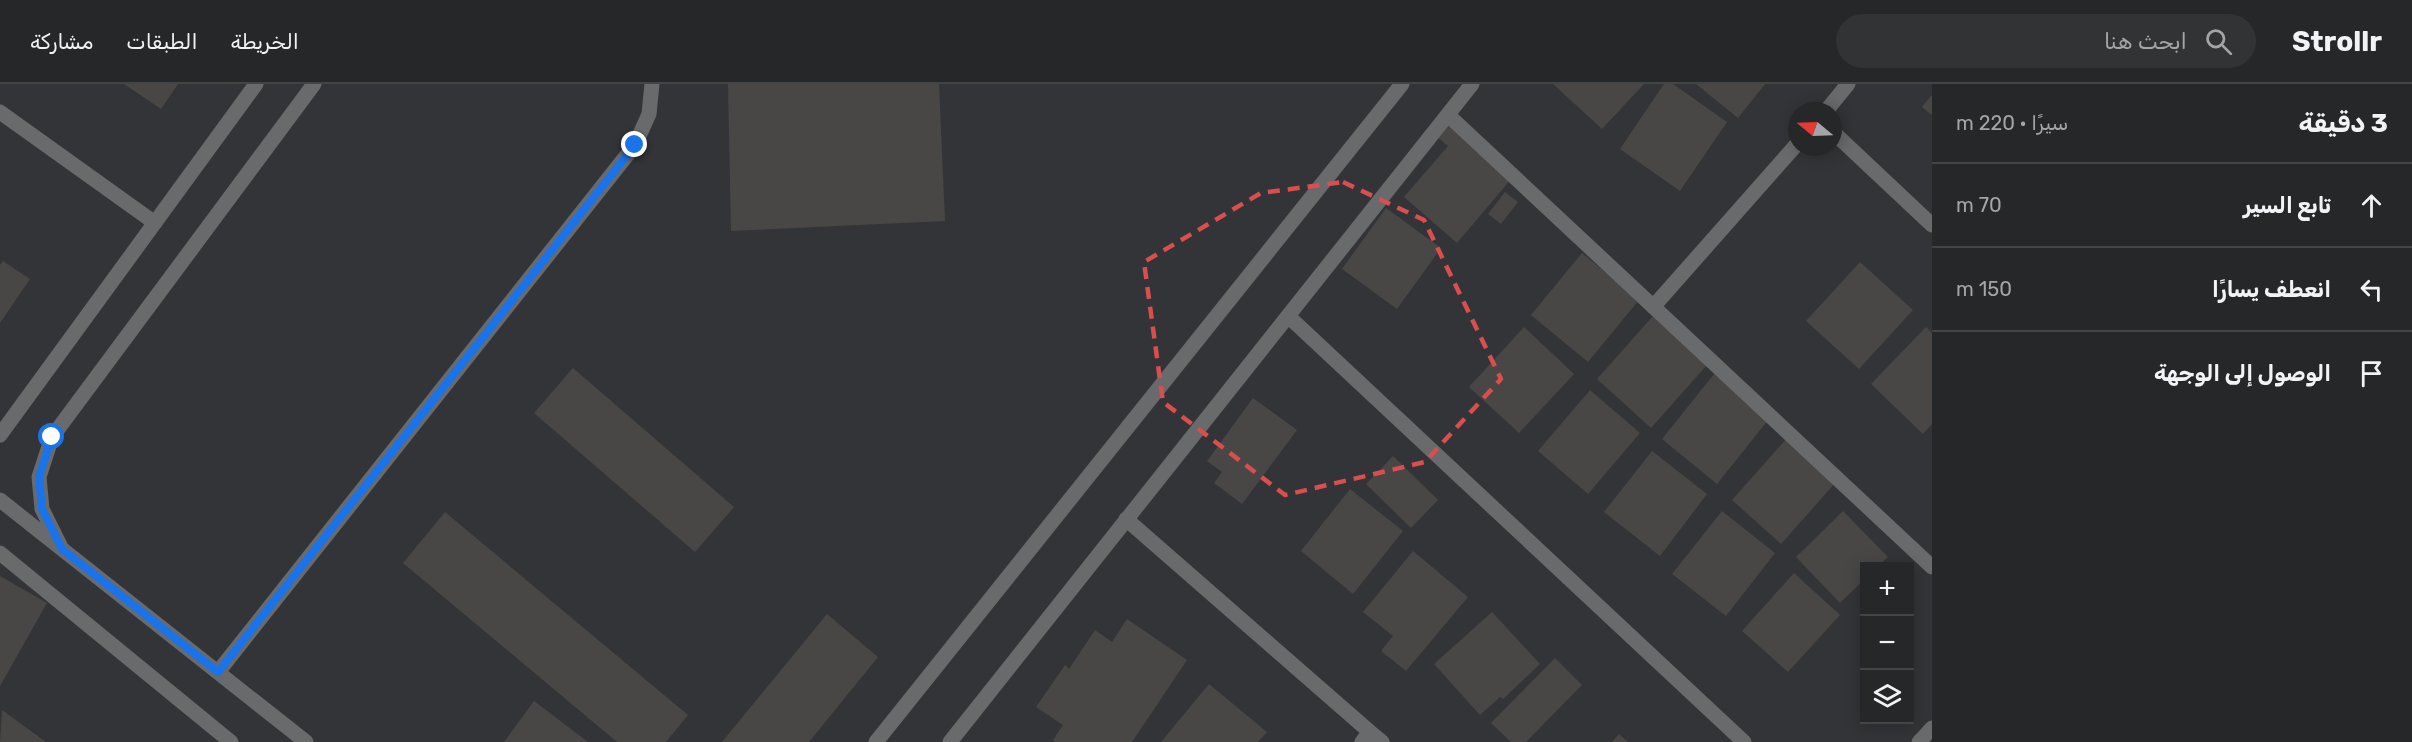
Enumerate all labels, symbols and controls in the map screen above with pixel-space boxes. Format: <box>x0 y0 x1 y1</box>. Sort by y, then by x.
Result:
search box <box>1836 14 2256 68</box>
icon: search <box>2202 25 2235 58</box>
text: Strollr <box>2292 25 2382 58</box>
text: ابحث هنا <box>2104 28 2187 55</box>
text: مشاركة <box>30 29 93 54</box>
text: الطبقات <box>126 29 198 54</box>
text: الخريطة <box>231 29 299 54</box>
north arrow <box>1788 102 1842 156</box>
text: 3 دقيقة <box>2299 108 2388 139</box>
text: سيرًا · 220 m <box>1956 111 2068 135</box>
route end <box>621 131 647 157</box>
icon: ahead <box>2355 189 2388 222</box>
text: تابع السير <box>2243 192 2331 219</box>
text: 70 m <box>1956 193 2002 217</box>
icon: left <box>2355 273 2388 306</box>
text: انعطف يسارًا <box>2212 276 2331 303</box>
text: 150 m <box>1956 277 2012 301</box>
icon: arrive <box>2355 357 2388 390</box>
text: الوصول إلى الوجهة <box>2154 360 2331 387</box>
route start <box>38 423 64 449</box>
map controls <box>1860 562 1914 724</box>
button: + <box>1860 562 1914 616</box>
button: − <box>1860 616 1914 670</box>
button: layers <box>1860 670 1914 724</box>

